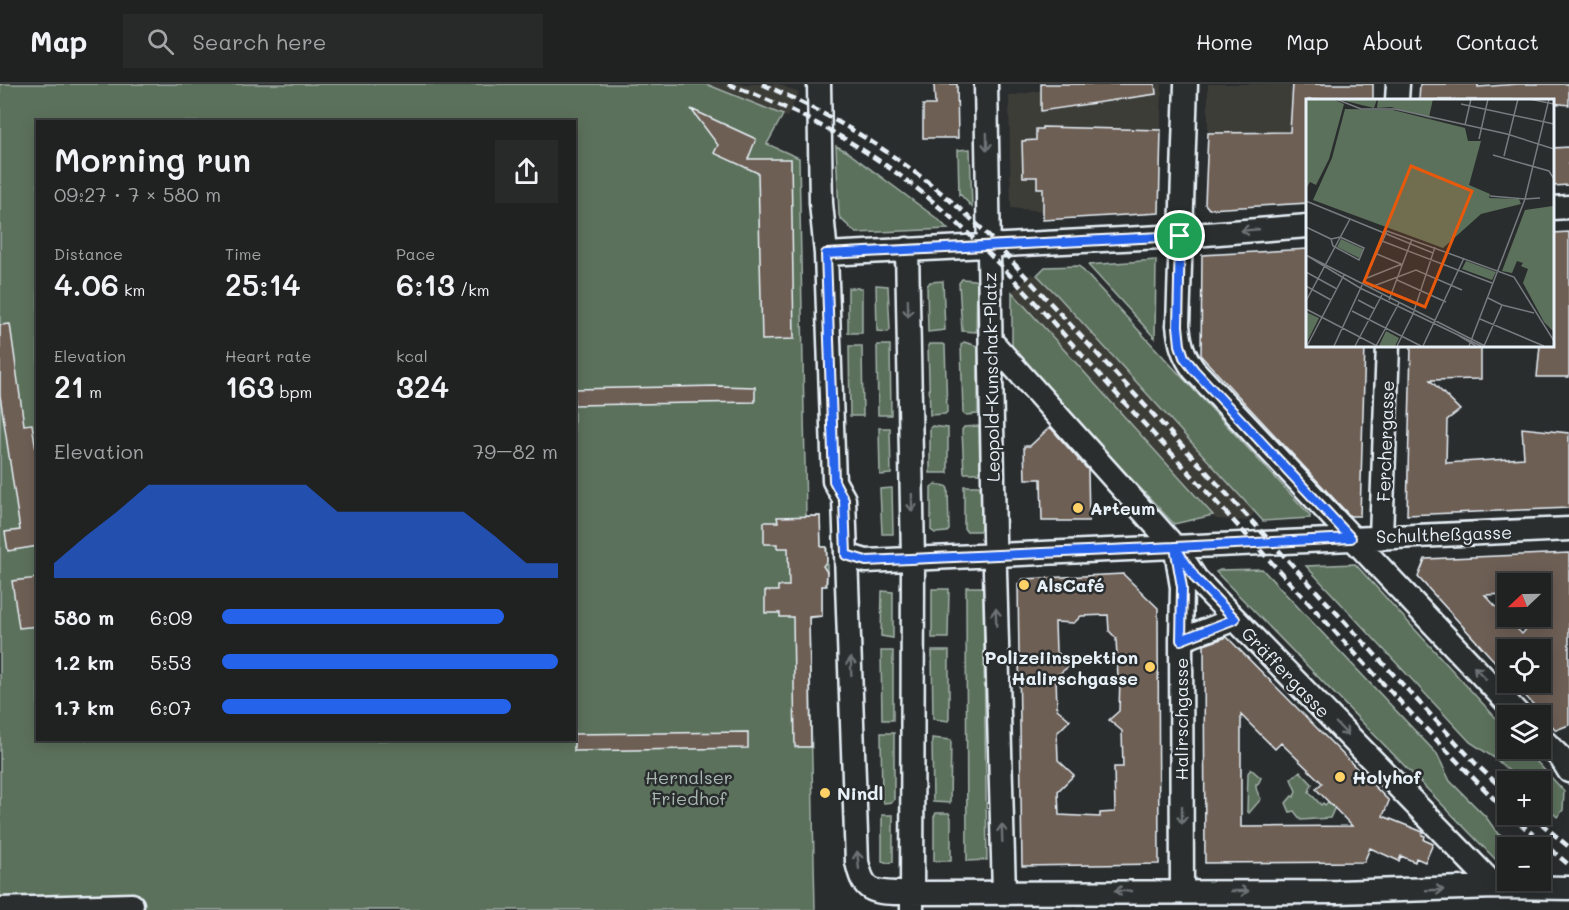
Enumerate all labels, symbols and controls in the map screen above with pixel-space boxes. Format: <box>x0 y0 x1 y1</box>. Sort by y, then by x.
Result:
search box <box>123 14 543 68</box>
text: Map <box>30 23 87 59</box>
icon: search <box>144 25 177 58</box>
text: Search here <box>192 27 326 56</box>
text: Home <box>1196 28 1253 55</box>
text: Map <box>1286 28 1329 55</box>
text: About <box>1362 28 1423 55</box>
text: Contact <box>1456 28 1539 55</box>
inset map <box>1306 99 1554 346</box>
one-way arrow <box>981 132 993 152</box>
text: Morning run <box>54 137 251 180</box>
button: share <box>495 140 558 203</box>
text: 09:27 · 7 × 580 m <box>54 181 221 207</box>
pin <box>1154 210 1205 261</box>
icon: arrive <box>1163 219 1196 252</box>
one-way arrow <box>1240 225 1260 236</box>
text: Distance <box>54 243 123 264</box>
text: Time <box>225 243 261 264</box>
text: Pace <box>396 243 435 264</box>
text: 4.06 <box>54 264 119 304</box>
text: 25:14 <box>225 264 301 304</box>
text: 6:13 <box>396 264 455 304</box>
street label: Leopold-Kunschak-Platz <box>977 272 1005 482</box>
text: km <box>119 279 145 300</box>
text: /km <box>455 279 490 300</box>
one-way arrow <box>903 297 914 317</box>
text: Elevation <box>54 345 126 366</box>
text: Heart rate <box>225 345 311 366</box>
text: kcal <box>396 345 428 366</box>
text: 21 <box>54 366 84 406</box>
text: 163 <box>225 366 274 406</box>
text: 324 <box>396 366 449 406</box>
street label: Ferchergasse <box>1371 380 1399 502</box>
text: m <box>84 381 102 402</box>
text: bpm <box>274 381 312 402</box>
text: Elevation <box>54 438 144 464</box>
text: 79–82 m <box>473 438 558 464</box>
one-way arrow <box>907 492 918 512</box>
place label: Arteum <box>1090 496 1155 520</box>
marker: Arteum <box>1071 501 1085 515</box>
street label: Schultheßgasse <box>1376 520 1512 548</box>
place label: AlsCafé <box>1036 573 1105 597</box>
north arrow <box>1497 573 1551 627</box>
map controls <box>1497 573 1551 891</box>
marker: AlsCafé <box>1017 578 1031 592</box>
text: 580 m <box>54 604 114 630</box>
text: 6:09 <box>150 604 192 630</box>
one-way arrow <box>990 608 1002 628</box>
street label: Gräffergasse <box>1236 621 1336 723</box>
button: locate <box>1497 639 1551 693</box>
place label: Polizeiinspektion Halirschgasse <box>984 645 1138 690</box>
text: 1.2 km <box>54 649 114 675</box>
text: 5:53 <box>150 649 191 675</box>
one-way arrow <box>845 656 857 676</box>
street label: Halirschgasse <box>1169 658 1193 780</box>
marker: Polizeiinspektion Halirschgasse <box>1143 660 1157 674</box>
one-way arrow <box>1473 666 1487 681</box>
text: 1.7 km <box>54 694 114 720</box>
text: 6:07 <box>150 694 192 720</box>
button: layers <box>1497 705 1551 759</box>
one-way arrow <box>1335 722 1349 737</box>
park label: Hernalser Friedhof <box>645 765 733 810</box>
place label: Holyhof <box>1352 765 1421 789</box>
marker: Holyhof <box>1333 770 1347 784</box>
button: + <box>1497 771 1551 825</box>
place label: Nindl <box>837 781 883 805</box>
marker: Nindl <box>818 786 832 800</box>
one-way arrow <box>1176 804 1187 824</box>
one-way arrow <box>996 824 1008 844</box>
button: − <box>1497 837 1551 891</box>
one-way arrow <box>852 851 863 871</box>
one-way arrow <box>1425 884 1445 895</box>
one-way arrow <box>1230 885 1250 897</box>
one-way arrow <box>1114 886 1134 897</box>

